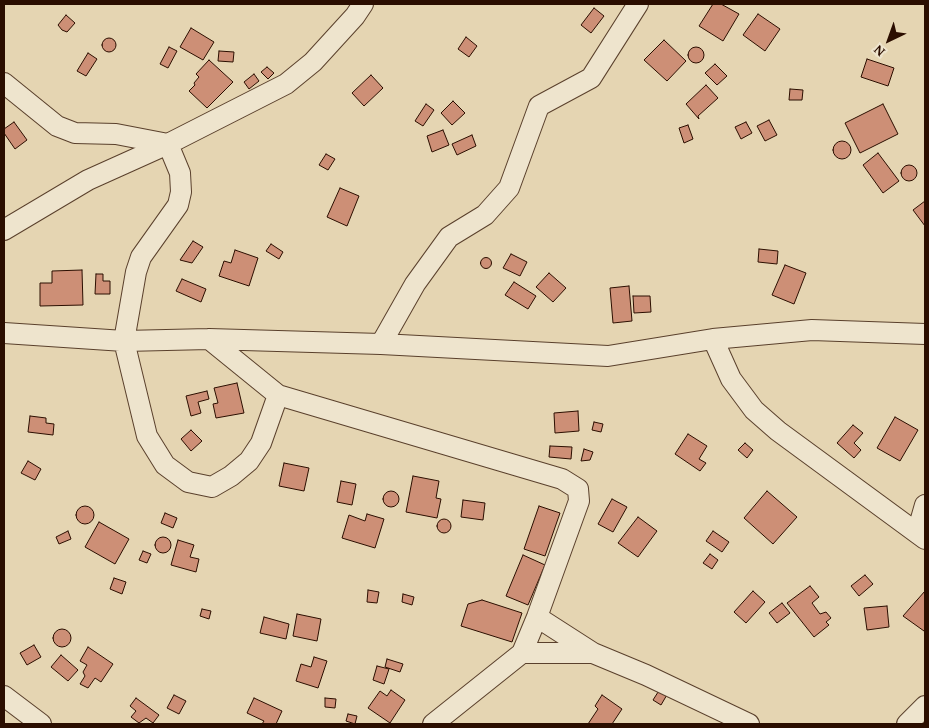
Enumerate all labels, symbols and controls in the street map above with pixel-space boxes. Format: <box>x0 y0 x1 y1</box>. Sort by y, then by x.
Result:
north arrow <box>864 15 914 65</box>
text: N <box>869 41 889 62</box>

